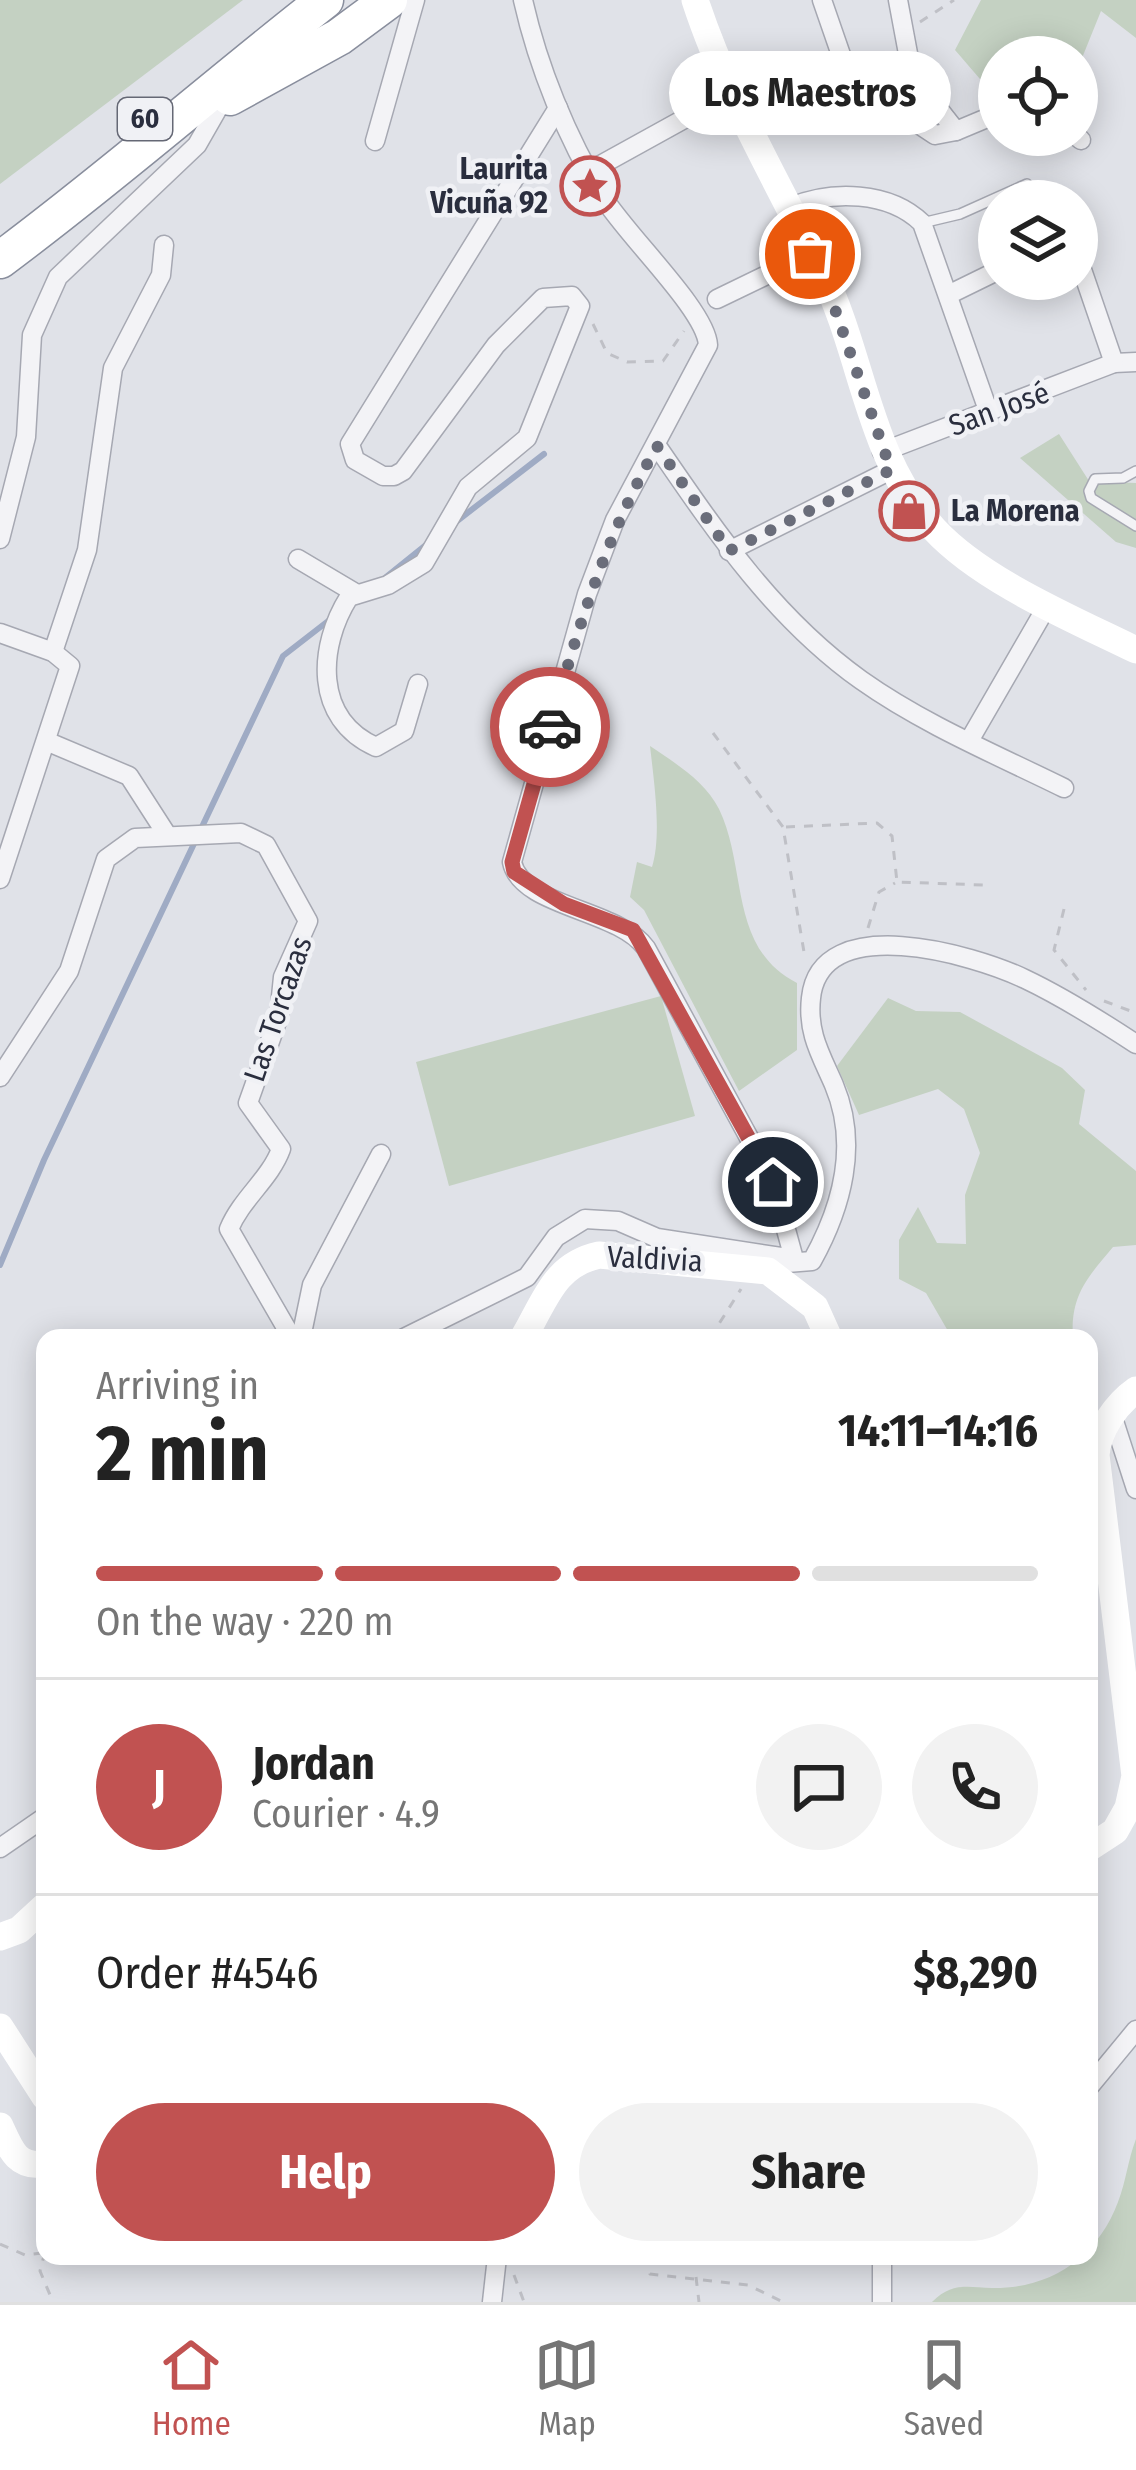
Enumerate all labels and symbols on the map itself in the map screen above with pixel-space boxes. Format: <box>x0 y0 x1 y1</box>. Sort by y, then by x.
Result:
callout: Los Maestros <box>669 50 951 134</box>
road number: 60 <box>118 98 172 140</box>
place label: Laurita Vicuña 92 <box>429 151 548 221</box>
place icon: Laurita Vicuña 92 <box>559 155 621 217</box>
pin <box>759 203 861 305</box>
street label: San José <box>944 374 1054 444</box>
shop icon: La Morena <box>878 480 940 542</box>
place label: La Morena <box>951 493 1080 529</box>
courier <box>490 667 610 787</box>
street label: Las Torcazas <box>236 932 320 1086</box>
pin <box>722 1131 824 1233</box>
street label: Valdivia <box>606 1239 704 1279</box>

